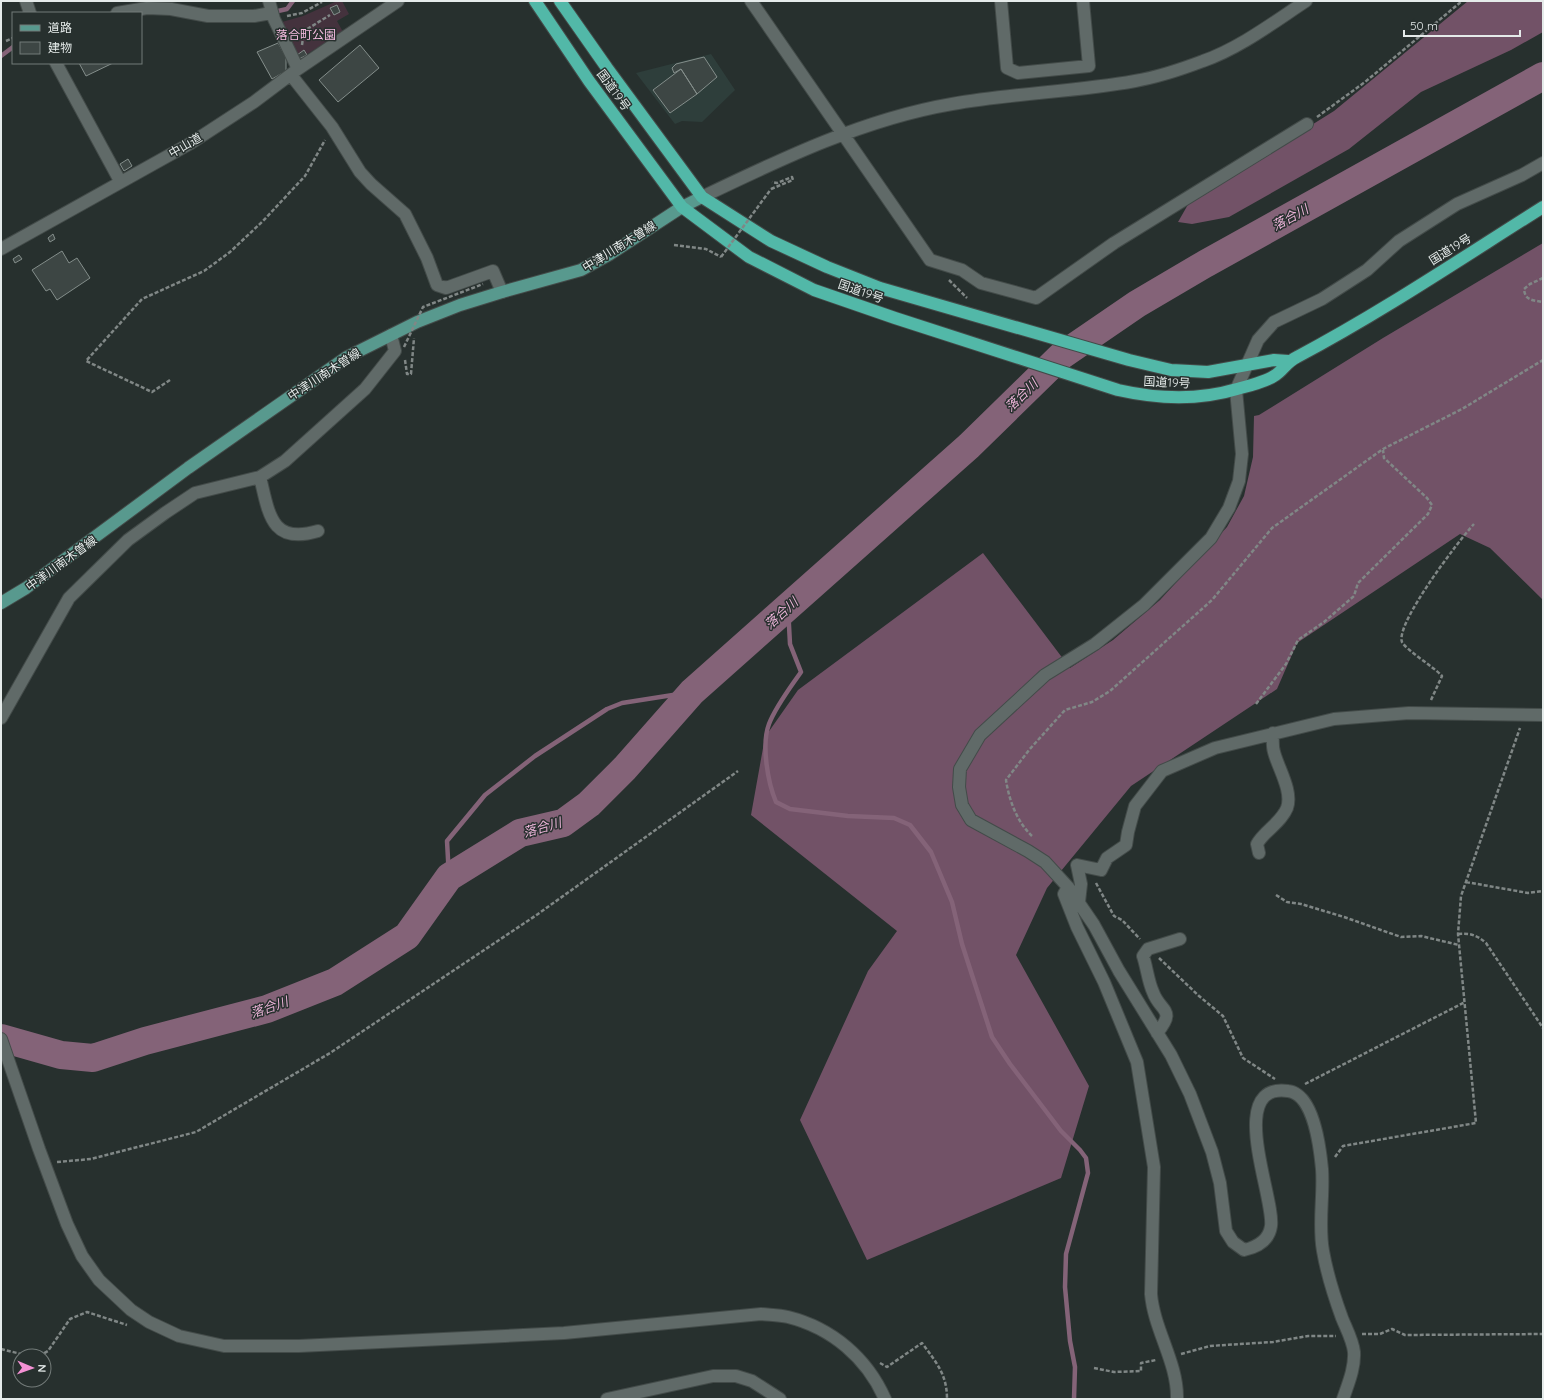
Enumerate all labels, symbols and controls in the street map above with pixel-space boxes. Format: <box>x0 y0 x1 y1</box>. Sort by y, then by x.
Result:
legend <box>12 12 142 64</box>
scale bar <box>1404 12 1520 38</box>
text: 50 m <box>1410 18 1438 33</box>
text: 道路 <box>48 20 72 35</box>
park label: 落合町公園 <box>276 27 336 42</box>
text: 建物 <box>48 40 72 55</box>
street label: 国道19号 <box>594 67 634 113</box>
street label: 中山道 <box>166 130 204 160</box>
water label: 落合川 <box>1269 200 1313 233</box>
street label: 中津川南木曽線 <box>579 217 659 275</box>
street label: 国道19号 <box>1426 230 1474 268</box>
street label: 国道19号 <box>836 276 886 306</box>
street label: 中津川南木曽線 <box>285 345 363 403</box>
street label: 国道19号 <box>1143 373 1191 391</box>
water label: 落合川 <box>1001 374 1042 414</box>
street label: 中津川南木曽線 <box>23 532 99 594</box>
water label: 落合川 <box>761 593 802 632</box>
water label: 落合川 <box>521 813 565 840</box>
water label: 落合川 <box>248 992 292 1021</box>
north arrow <box>12 1348 52 1388</box>
text: N <box>35 1364 49 1373</box>

